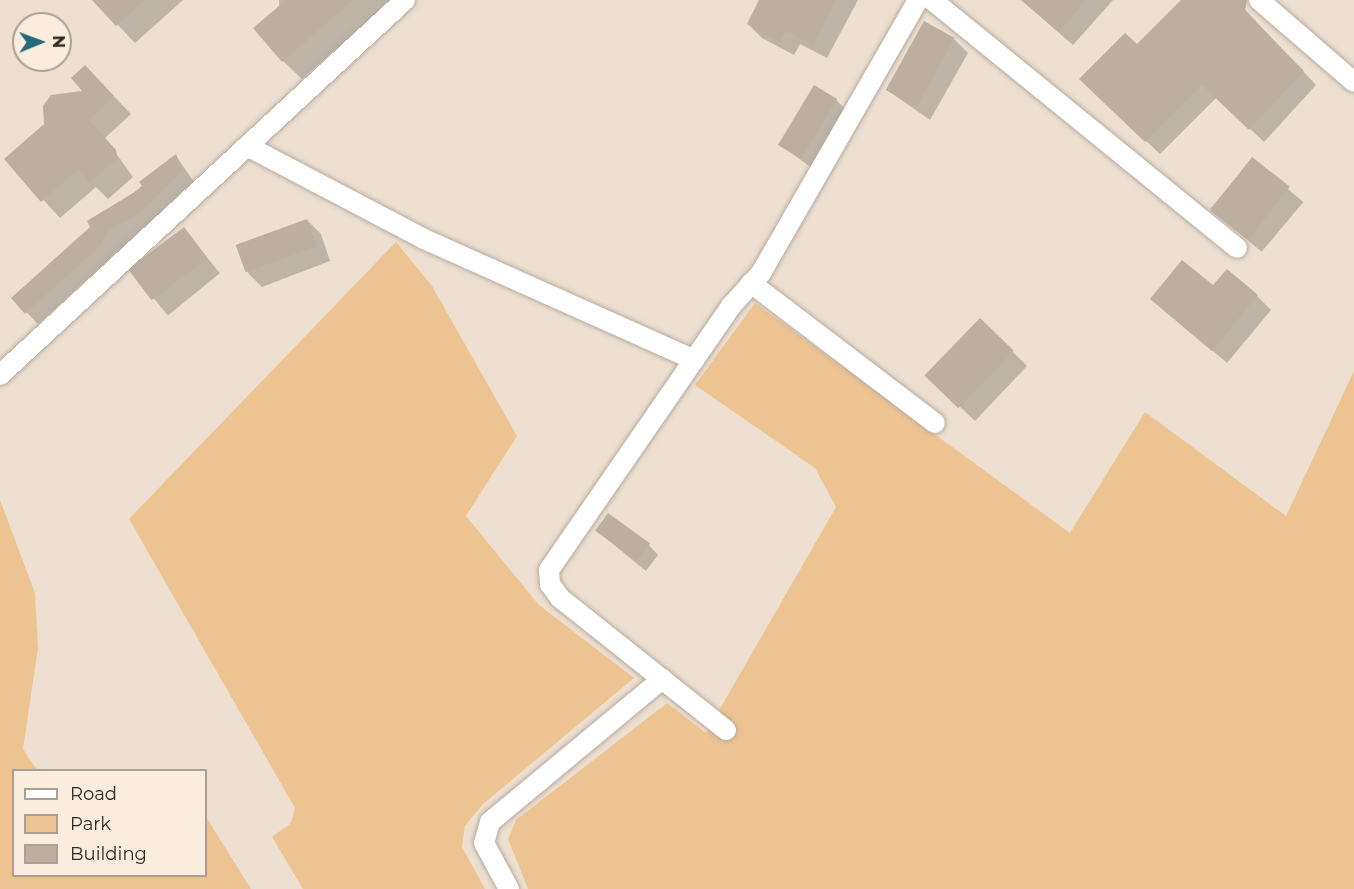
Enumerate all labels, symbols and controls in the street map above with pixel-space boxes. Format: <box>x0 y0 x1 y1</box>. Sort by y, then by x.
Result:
north arrow <box>12 12 72 72</box>
text: N <box>49 35 68 48</box>
legend <box>12 769 207 877</box>
text: Road <box>70 783 117 805</box>
text: Park <box>70 813 111 835</box>
text: Building <box>70 843 147 865</box>

